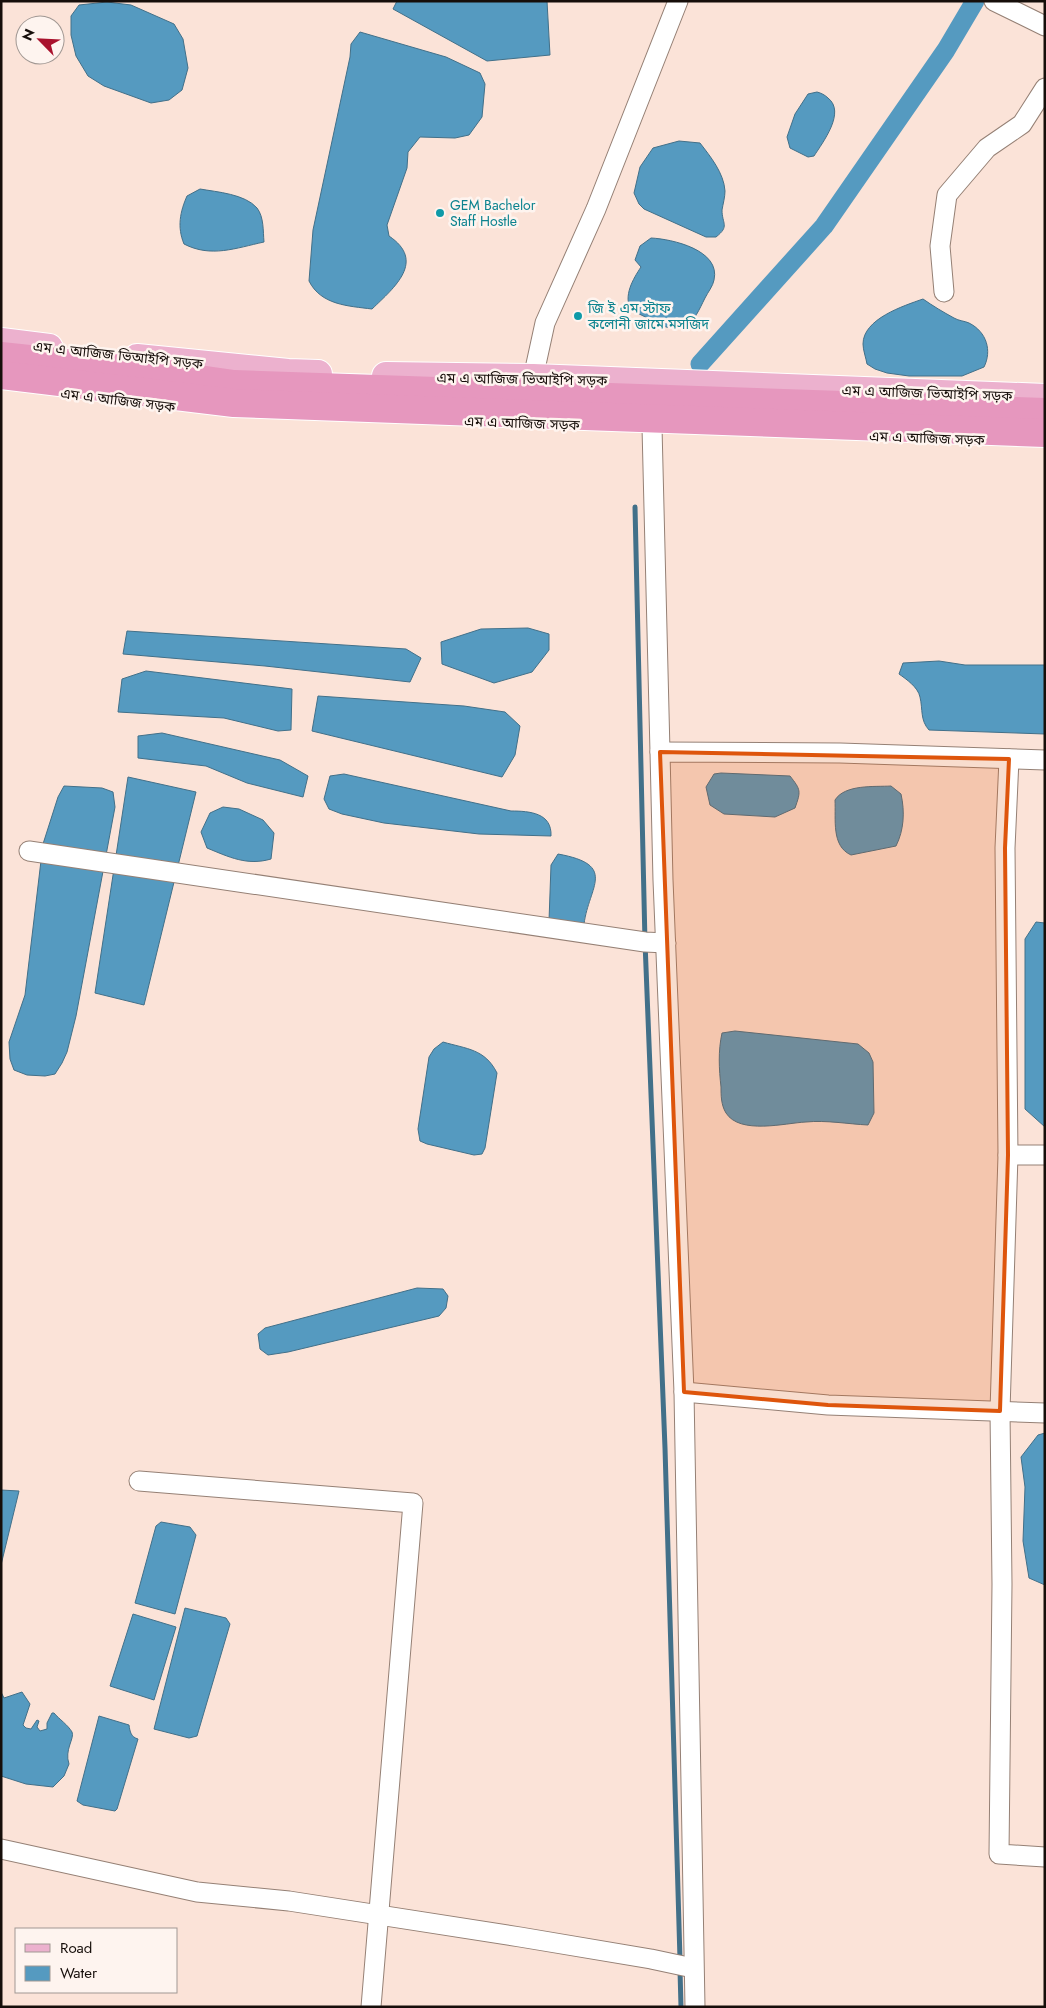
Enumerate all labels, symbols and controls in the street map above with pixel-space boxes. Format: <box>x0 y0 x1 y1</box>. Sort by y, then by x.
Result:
north arrow <box>15 15 65 65</box>
text: N <box>17 26 40 44</box>
place label: GEM Bachelor Staff Hostle <box>450 195 536 231</box>
marker: GEM Bachelor Staff Hostle <box>434 207 446 219</box>
place label: জি ই এম স্টাফ কলোনী জামে মসজিদ <box>587 298 709 334</box>
marker: জি ই এম স্টাফ কলোনী জামে মসজিদ <box>572 310 584 322</box>
street label: এম এ আজিজ ভিআইপি সড়ক <box>32 336 205 374</box>
street label: এম এ আজিজ ভিআইপি সড়ক <box>436 368 608 391</box>
street label: এম এ আজিজ ভিআইপি সড়ক <box>841 380 1013 406</box>
street label: এম এ আজিজ সড়ক <box>59 383 177 417</box>
street label: এম এ আজিজ সড়ক <box>464 411 581 435</box>
street label: এম এ আজিজ সড়ক <box>869 426 986 450</box>
legend <box>15 1928 178 1993</box>
text: Road <box>60 1937 92 1959</box>
text: Water <box>60 1962 98 1984</box>

